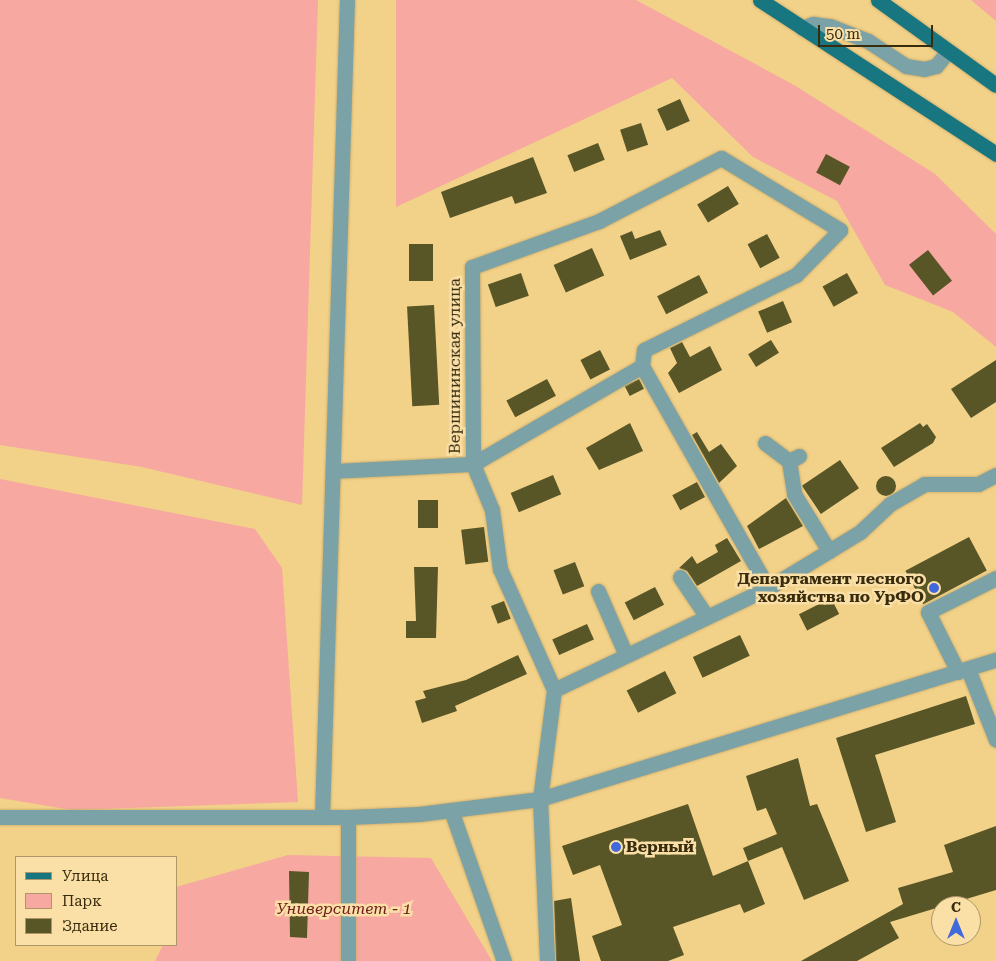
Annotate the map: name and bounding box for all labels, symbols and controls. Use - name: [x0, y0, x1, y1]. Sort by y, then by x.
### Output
- scale bar: [821, 15, 936, 47]
- text: 50 m: [826, 25, 860, 43]
- street label: Вершининская улица: [445, 278, 465, 454]
- place label: Департамент лесного хозяйства по УрФО: [737, 569, 924, 607]
- marker: Департамент лесного хозяйства по УрФО: [928, 582, 940, 594]
- place label: Верный: [626, 837, 694, 857]
- marker: Верный: [610, 841, 622, 853]
- legend: [15, 856, 178, 946]
- text: Улица: [62, 867, 108, 885]
- text: Парк: [62, 892, 102, 910]
- north arrow: [931, 896, 981, 946]
- park label: Университет - 1: [277, 899, 411, 919]
- text: С: [951, 899, 961, 915]
- text: Здание: [62, 917, 118, 935]

